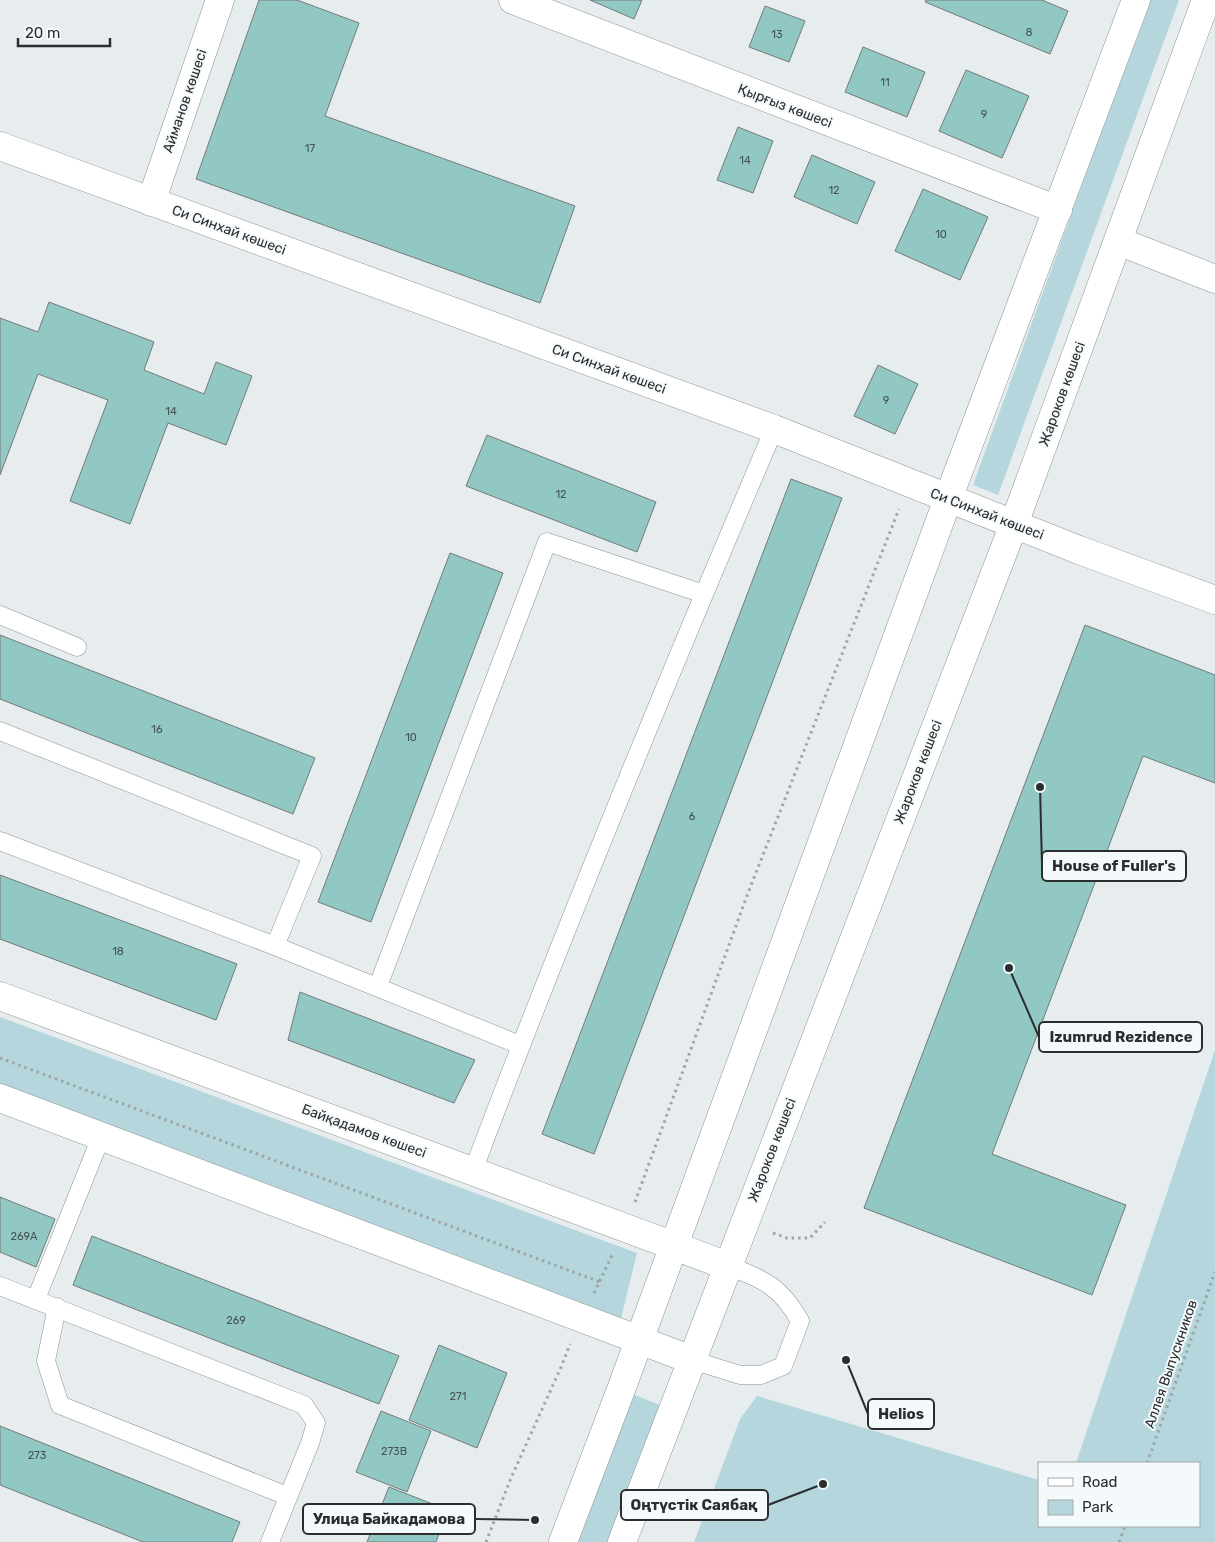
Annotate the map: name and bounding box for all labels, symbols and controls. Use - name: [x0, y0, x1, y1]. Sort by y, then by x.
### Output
- scale bar: [18, 15, 110, 47]
- text: 20 m: [25, 24, 60, 42]
- house number: 8: [1026, 26, 1033, 39]
- house number: 13: [771, 28, 783, 41]
- street label: Айманов көшесі: [159, 47, 211, 155]
- house number: 11: [880, 76, 890, 89]
- street label: Қырғыз көшесі: [735, 80, 835, 132]
- house number: 9: [981, 108, 987, 121]
- house number: 17: [305, 142, 316, 155]
- house number: 14: [739, 154, 751, 167]
- house number: 12: [828, 184, 840, 197]
- street label: Си Синхай көшесі: [170, 201, 288, 259]
- house number: 10: [935, 228, 947, 241]
- street label: Жароков көшесі: [1035, 339, 1089, 449]
- street label: Си Синхай көшесі: [550, 340, 668, 398]
- house number: 9: [883, 394, 889, 407]
- house number: 14: [165, 405, 177, 418]
- street label: Си Синхай көшесі: [928, 484, 1046, 544]
- house number: 12: [555, 488, 567, 501]
- street label: Жароков көшесі: [890, 718, 946, 826]
- house number: 16: [151, 723, 163, 736]
- house number: 10: [405, 731, 417, 744]
- house number: 6: [689, 810, 696, 823]
- callout: House of Fuller's: [1042, 851, 1186, 881]
- text: House of Fuller's: [1052, 857, 1176, 875]
- house number: 18: [112, 945, 124, 958]
- callout: Izumrud Rezidence: [1039, 1022, 1202, 1052]
- text: Izumrud Rezidence: [1049, 1028, 1193, 1046]
- street label: Жароков көшесі: [744, 1096, 800, 1204]
- street label: Байқадамов көшесі: [299, 1101, 429, 1161]
- house number: 269А: [11, 1230, 38, 1243]
- street label: Аллея Выпускников: [1141, 1297, 1201, 1431]
- house number: 269: [226, 1314, 246, 1327]
- house number: 271: [450, 1390, 466, 1403]
- callout: Helios: [868, 1399, 934, 1429]
- text: Helios: [878, 1405, 924, 1423]
- house number: 273В: [381, 1445, 407, 1458]
- house number: 273: [28, 1449, 47, 1462]
- legend: [1038, 1462, 1200, 1527]
- text: Road: [1082, 1473, 1118, 1491]
- callout: Оңтүстік Саябақ: [621, 1490, 768, 1520]
- text: Оңтүстік Саябақ: [631, 1496, 758, 1514]
- text: Park: [1082, 1498, 1113, 1516]
- callout: Улица Байкадамова: [303, 1504, 475, 1534]
- text: Улица Байкадамова: [313, 1510, 465, 1528]

